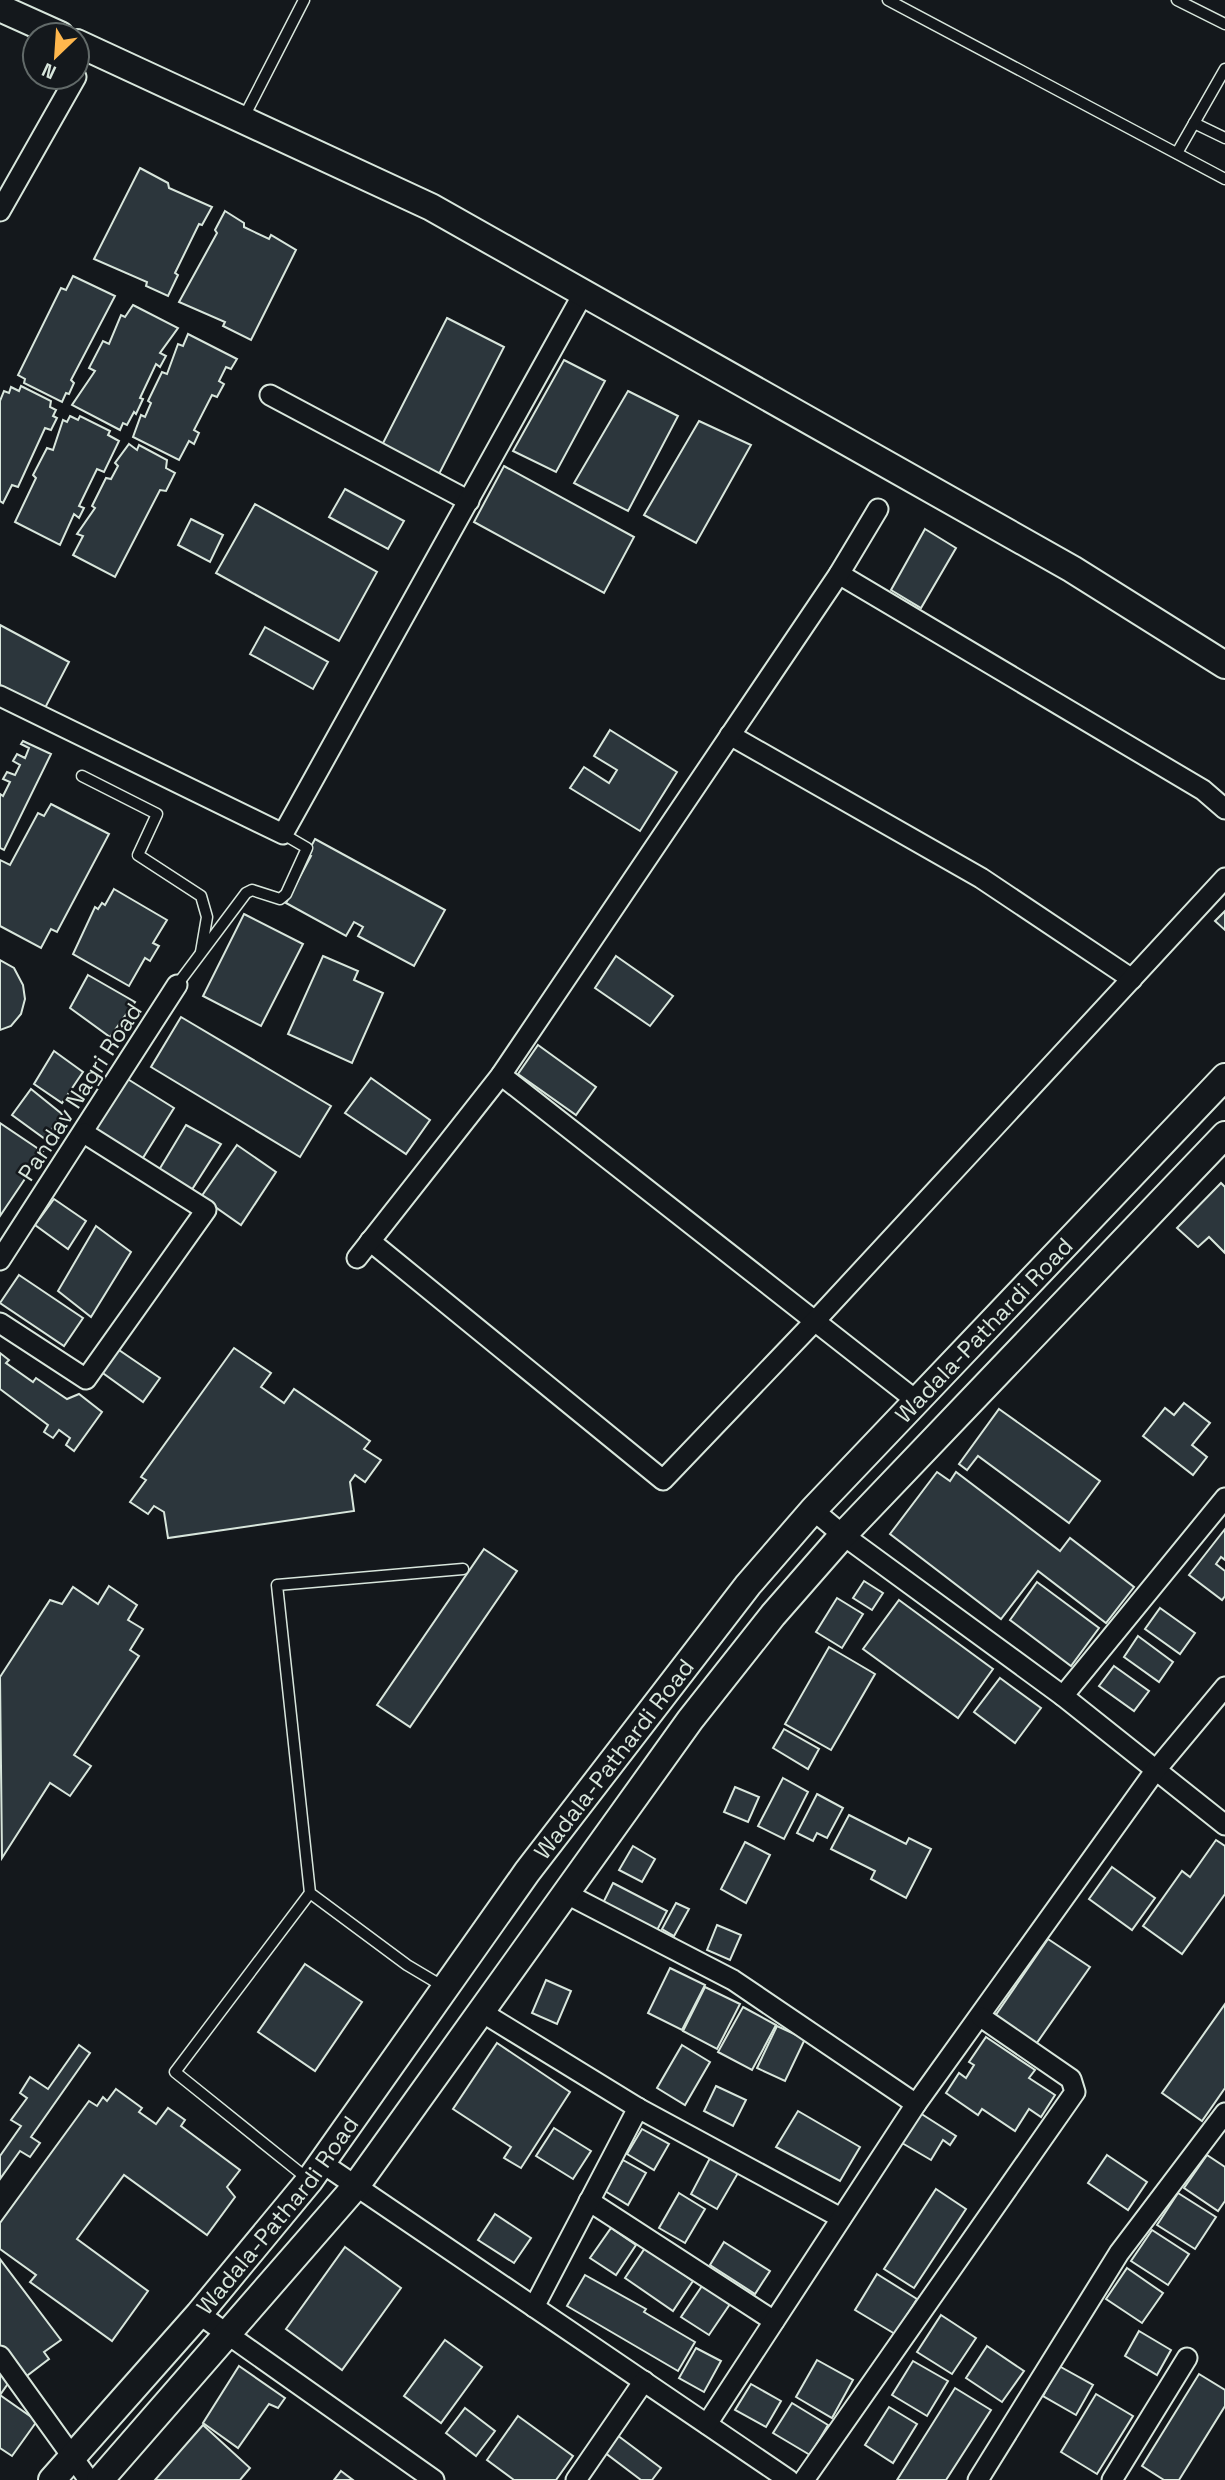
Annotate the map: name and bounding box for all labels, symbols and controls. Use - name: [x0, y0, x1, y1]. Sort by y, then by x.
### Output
- north arrow: [21, 21, 91, 91]
- text: N: [38, 57, 60, 85]
- street label: Pandav Nagri Road: [11, 997, 149, 1187]
- street label: Wadala-Pathardi Road: [889, 1231, 1079, 1429]
- street label: Wadala-Pathardi Road: [527, 1653, 701, 1865]
- street label: Wadala-Pathardi Road: [190, 2110, 365, 2321]

